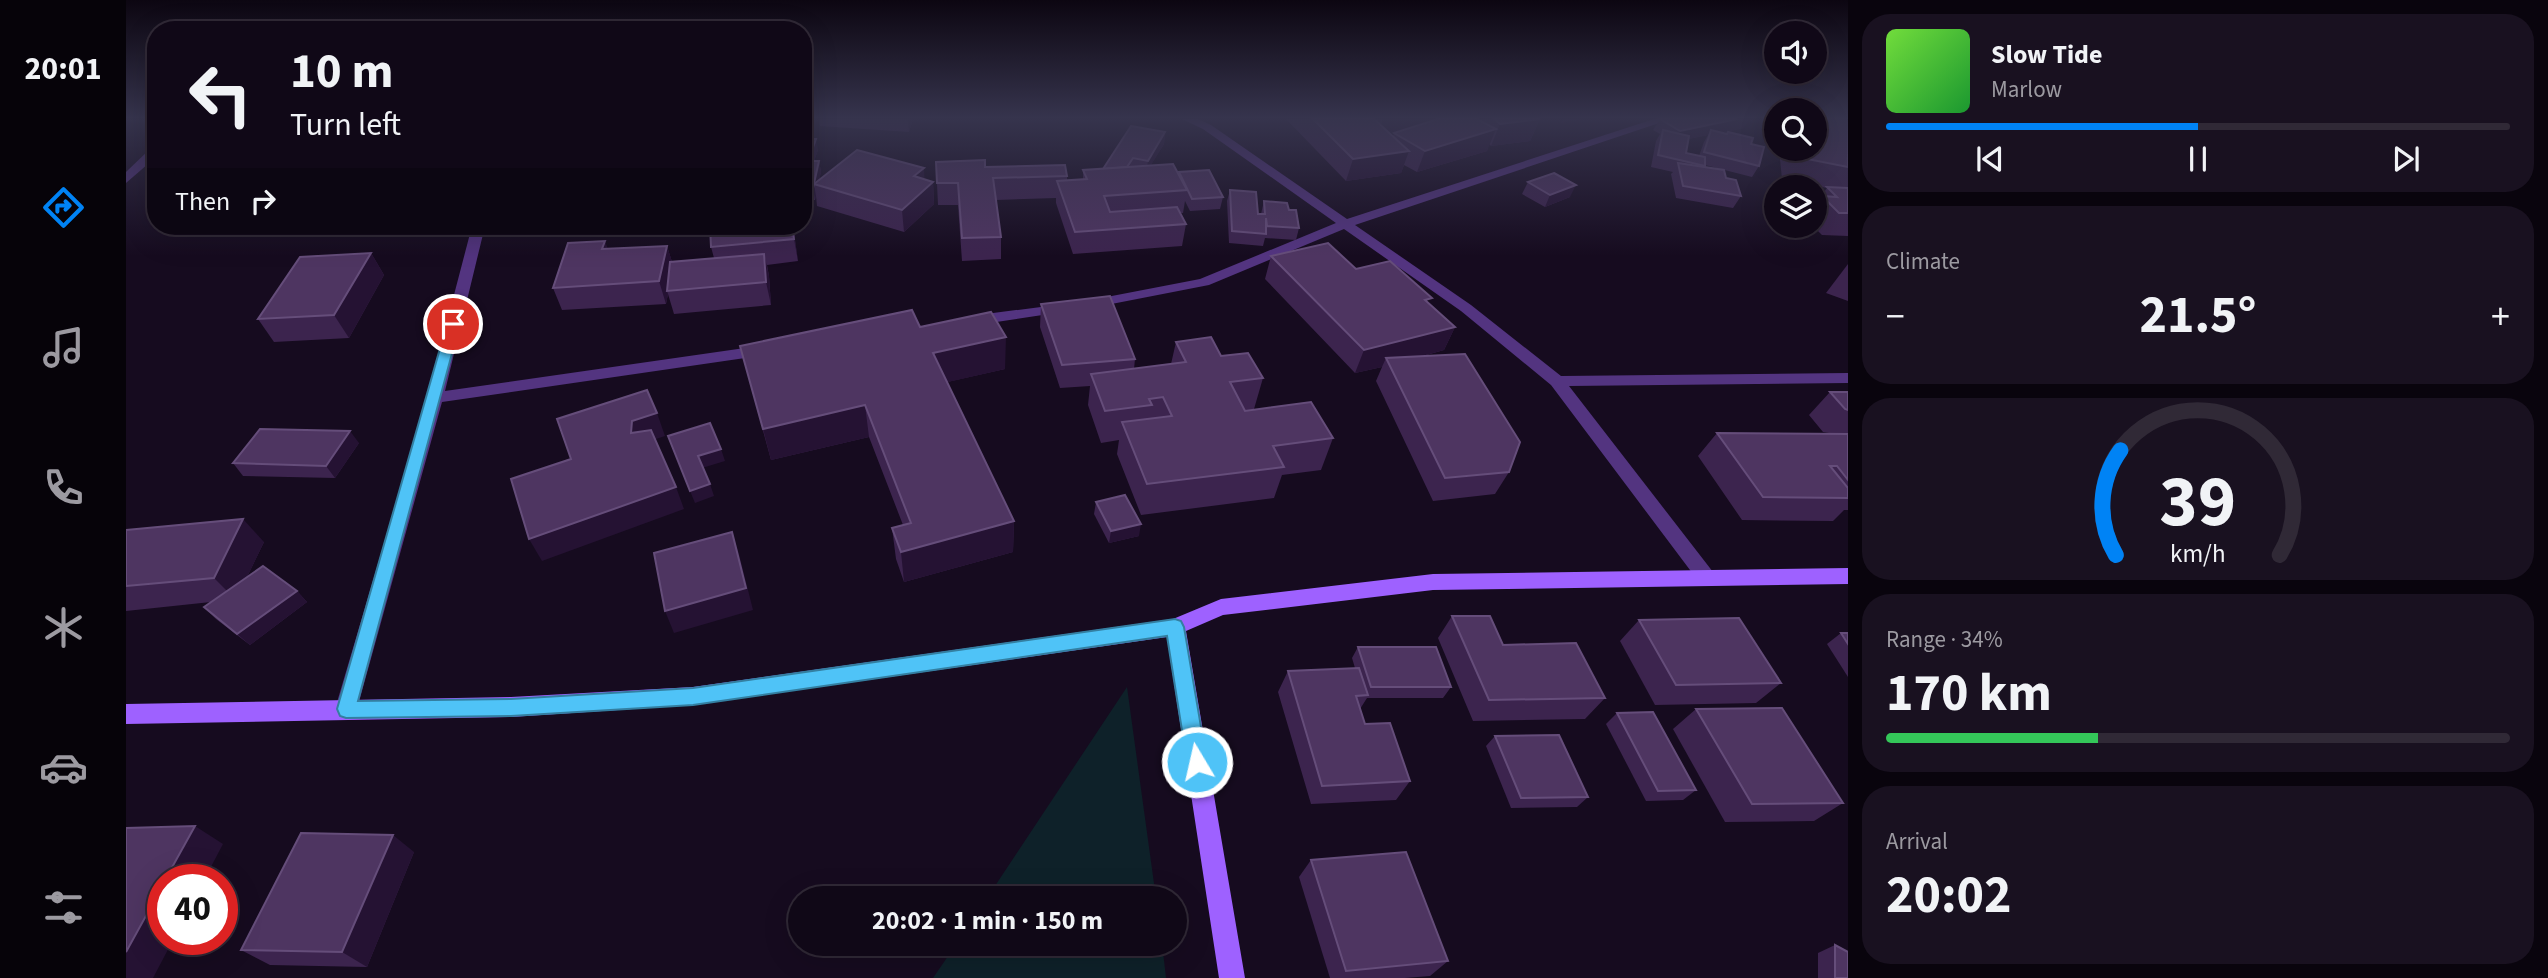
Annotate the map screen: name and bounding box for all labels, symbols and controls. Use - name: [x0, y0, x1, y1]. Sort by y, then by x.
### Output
- map controls: [1764, 21, 1827, 238]
- button: sound: [1764, 21, 1827, 84]
- text: Slow Tide: [1991, 36, 2102, 73]
- text: 10 m: [290, 37, 394, 107]
- text: 20:01: [24, 46, 102, 92]
- icon: left: [175, 49, 266, 140]
- text: Marlow: [1991, 73, 2062, 106]
- button: search: [1764, 98, 1827, 161]
- text: Turn left: [290, 102, 401, 148]
- icon: previous: [1971, 140, 2009, 178]
- icon: pause: [2179, 140, 2217, 178]
- icon: next: [2387, 140, 2425, 178]
- button: layers: [1764, 175, 1827, 238]
- icon: right: [244, 182, 282, 220]
- icon: directions: [39, 183, 88, 232]
- text: Then: [175, 183, 230, 220]
- text: Climate: [1886, 245, 1960, 278]
- text: 21.5°: [2140, 279, 2256, 353]
- text: −: [1886, 290, 1905, 344]
- text: +: [2491, 290, 2510, 344]
- pin: [423, 294, 483, 354]
- icon: arrive: [434, 305, 472, 343]
- icon: music: [39, 323, 88, 372]
- text: 39: [2160, 450, 2236, 554]
- icon: phone: [39, 463, 88, 512]
- text: km/h: [2170, 536, 2226, 572]
- icon: climate: [39, 603, 88, 652]
- text: Range · 34%: [1886, 623, 2003, 656]
- text: 170 km: [1886, 657, 2052, 731]
- position arrow: [1160, 725, 1234, 799]
- icon: car: [39, 743, 88, 792]
- text: Arrival: [1886, 825, 1948, 858]
- text: 20:02: [1886, 859, 2011, 933]
- speed limit sign: 40: [147, 864, 238, 955]
- icon: filters: [39, 883, 88, 932]
- text: 20:02 · 1 min · 150 m: [872, 902, 1103, 939]

